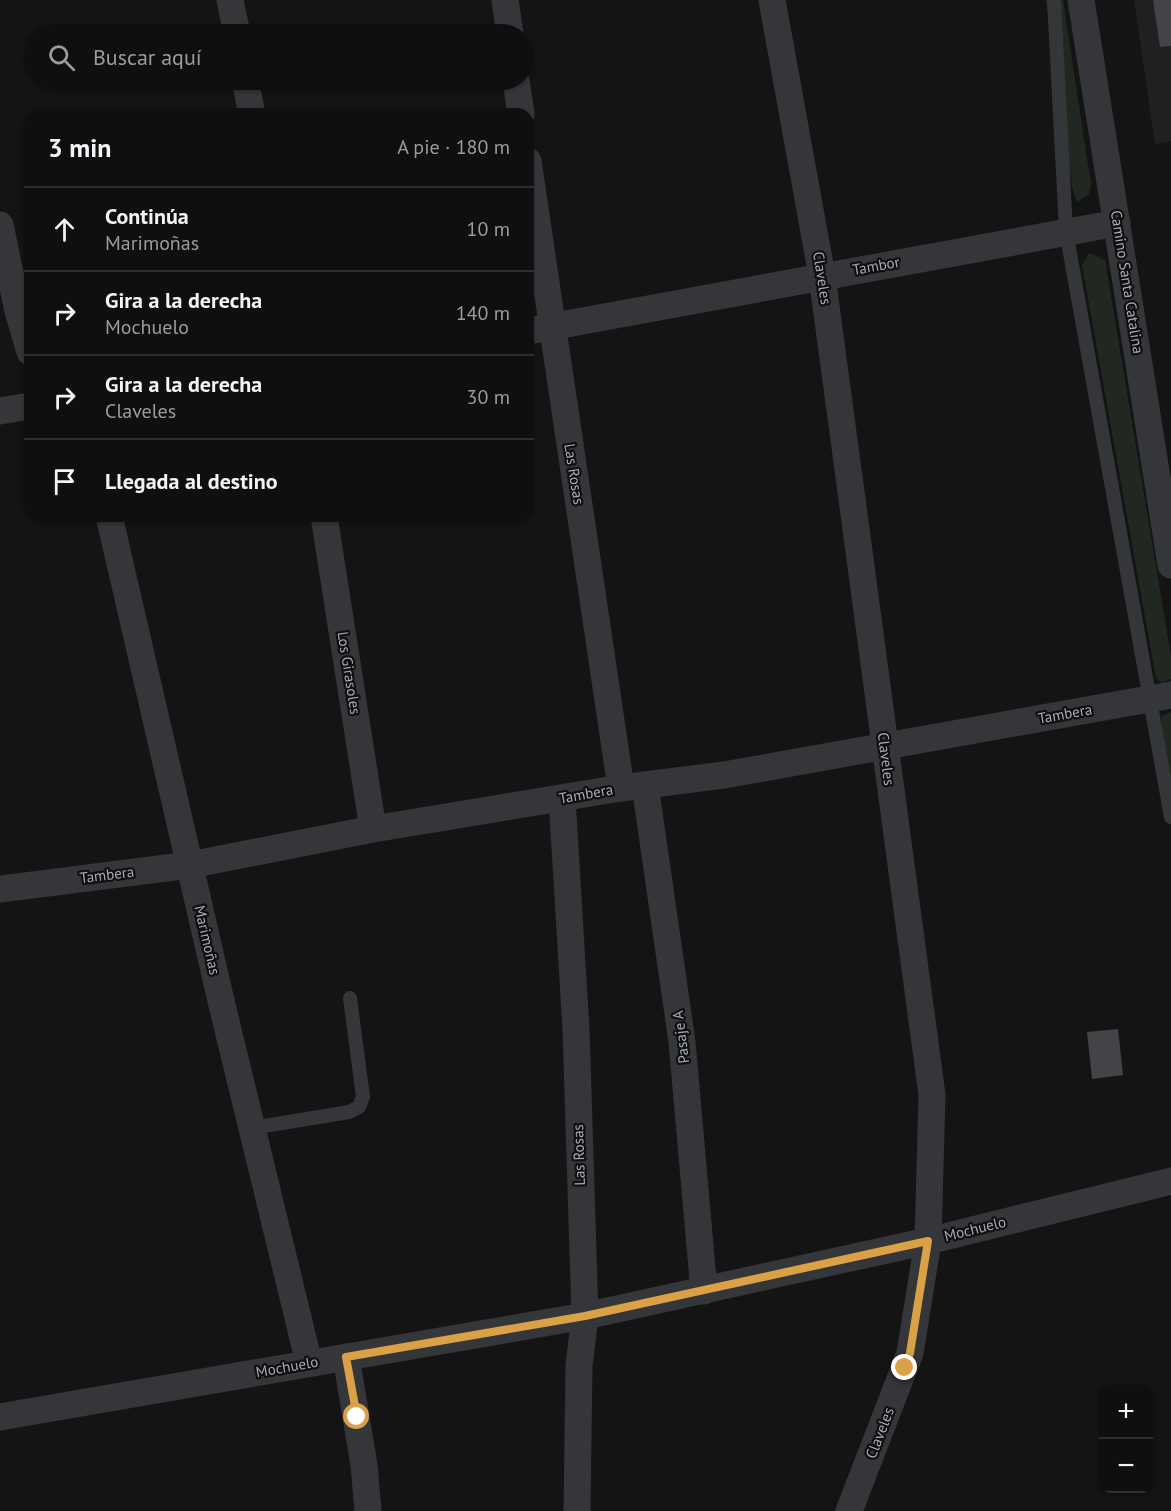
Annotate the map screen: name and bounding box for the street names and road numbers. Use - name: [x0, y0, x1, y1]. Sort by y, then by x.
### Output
- street label: Camino Santa Catalina: [1107, 209, 1148, 355]
- street label: Claveles: [809, 250, 836, 306]
- street label: Tambor: [851, 252, 901, 279]
- street label: Las Rosas: [560, 442, 589, 506]
- street label: Los Girasoles: [334, 630, 365, 716]
- street label: Tambera: [1036, 699, 1093, 728]
- street label: Claveles: [874, 731, 899, 787]
- street label: Tambera: [557, 779, 614, 808]
- street label: Tambera: [79, 862, 135, 887]
- street label: Marimoñas: [190, 903, 225, 976]
- street label: Pasaje A: [668, 1009, 693, 1065]
- street label: Las Rosas: [568, 1124, 589, 1186]
- street label: Mochuelo: [942, 1212, 1008, 1245]
- street label: Mochuelo: [254, 1352, 320, 1381]
- street label: Claveles: [861, 1404, 898, 1461]

